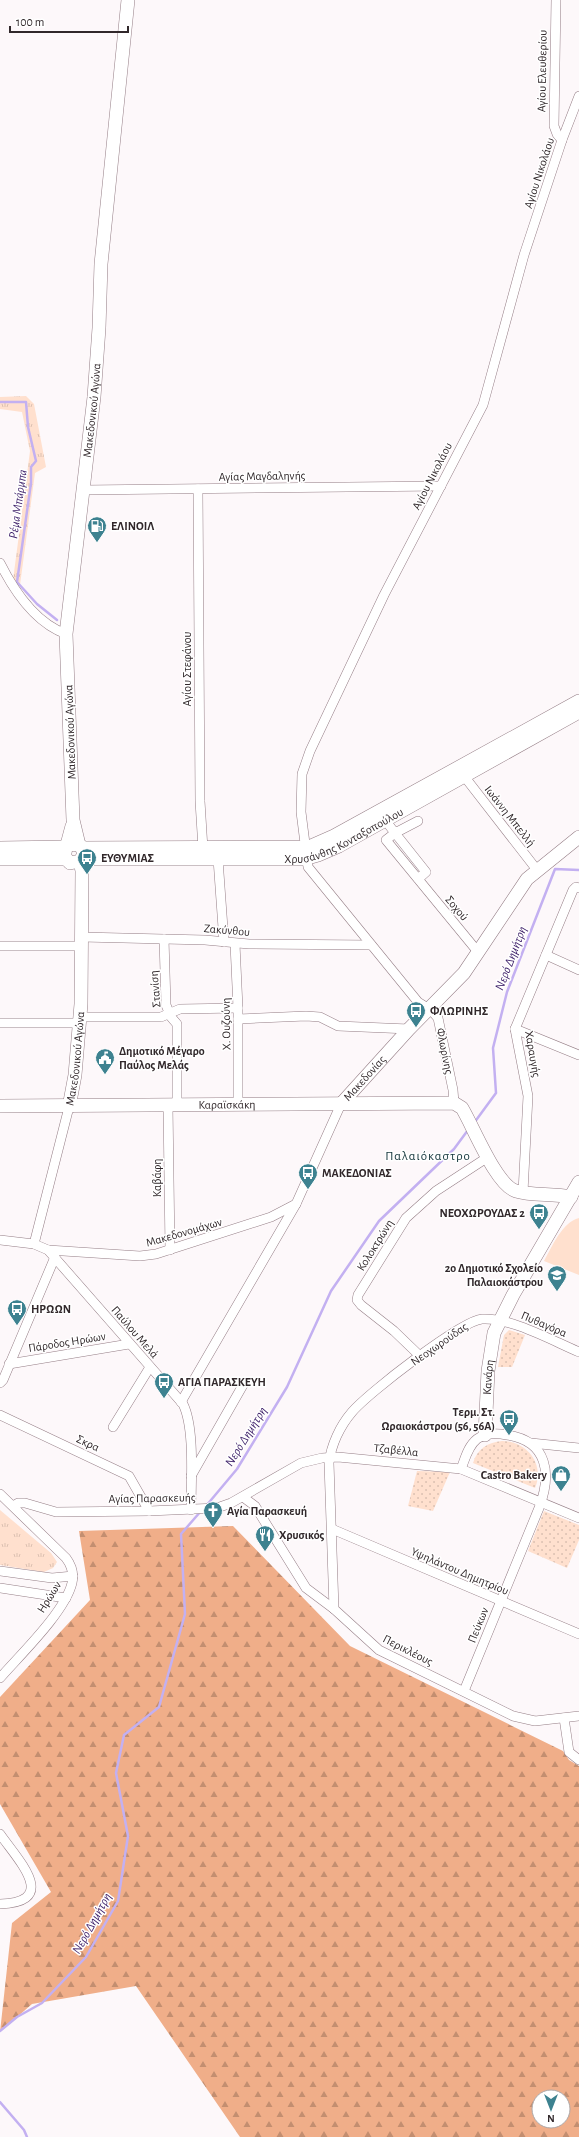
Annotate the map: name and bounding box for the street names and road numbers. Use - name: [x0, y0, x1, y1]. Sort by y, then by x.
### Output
- street label: Αγίου Ελευθερίου: [535, 30, 549, 112]
- street label: Αγίου Νικολάου: [522, 136, 556, 210]
- street label: Μακεδονικού Αγώνα: [81, 363, 102, 458]
- street label: Αγίου Νικολάου: [410, 440, 454, 512]
- street label: Αγίας Μαγδαληνής: [218, 469, 306, 484]
- street label: Αγίου Στεφάνου: [181, 632, 193, 706]
- street label: Μακεδονικού Αγώνα: [62, 684, 78, 780]
- street label: Ιωάννη Μπελλή: [482, 783, 538, 849]
- street label: Χρυσάνθης Κονταξοπούλου: [284, 805, 405, 865]
- street label: Σοχού: [443, 893, 471, 923]
- street label: Ζακύνθου: [203, 922, 251, 938]
- street label: Στανίση: [147, 970, 163, 1008]
- street label: Χ. Ουζούνη: [220, 997, 233, 1050]
- street label: Μακεδονικού Αγώνα: [63, 1011, 86, 1107]
- street label: Φλωρίνης: [434, 1027, 455, 1076]
- street label: Χαραυγής: [522, 1030, 543, 1079]
- street label: Μακεδονίας: [341, 1053, 389, 1103]
- street label: Καραϊσκάκη: [198, 1098, 256, 1111]
- street label: Καβάφη: [151, 1159, 163, 1197]
- street label: Μακεδονομάχων: [145, 1215, 223, 1249]
- street label: Κολοκτρώνη: [355, 1217, 395, 1273]
- street label: Παύλου Μελά: [109, 1304, 161, 1360]
- street label: Πυθαγόρα: [519, 1309, 569, 1339]
- street label: Νεοχωρούδας: [408, 1320, 470, 1369]
- street label: Πάροδος Ηρώων: [27, 1330, 107, 1355]
- street label: Κανάρη: [481, 1358, 496, 1395]
- street label: Σκρα: [75, 1433, 101, 1453]
- street label: Τζαβέλλα: [373, 1442, 419, 1459]
- street label: Αγίας Παρασκευής: [108, 1491, 196, 1506]
- street label: Υψηλάντου Δημητρίου: [409, 1545, 511, 1597]
- street label: Ηρώων: [35, 1579, 63, 1615]
- street label: Πεύκων: [465, 1606, 491, 1644]
- street label: Περικλέους: [381, 1632, 435, 1669]

